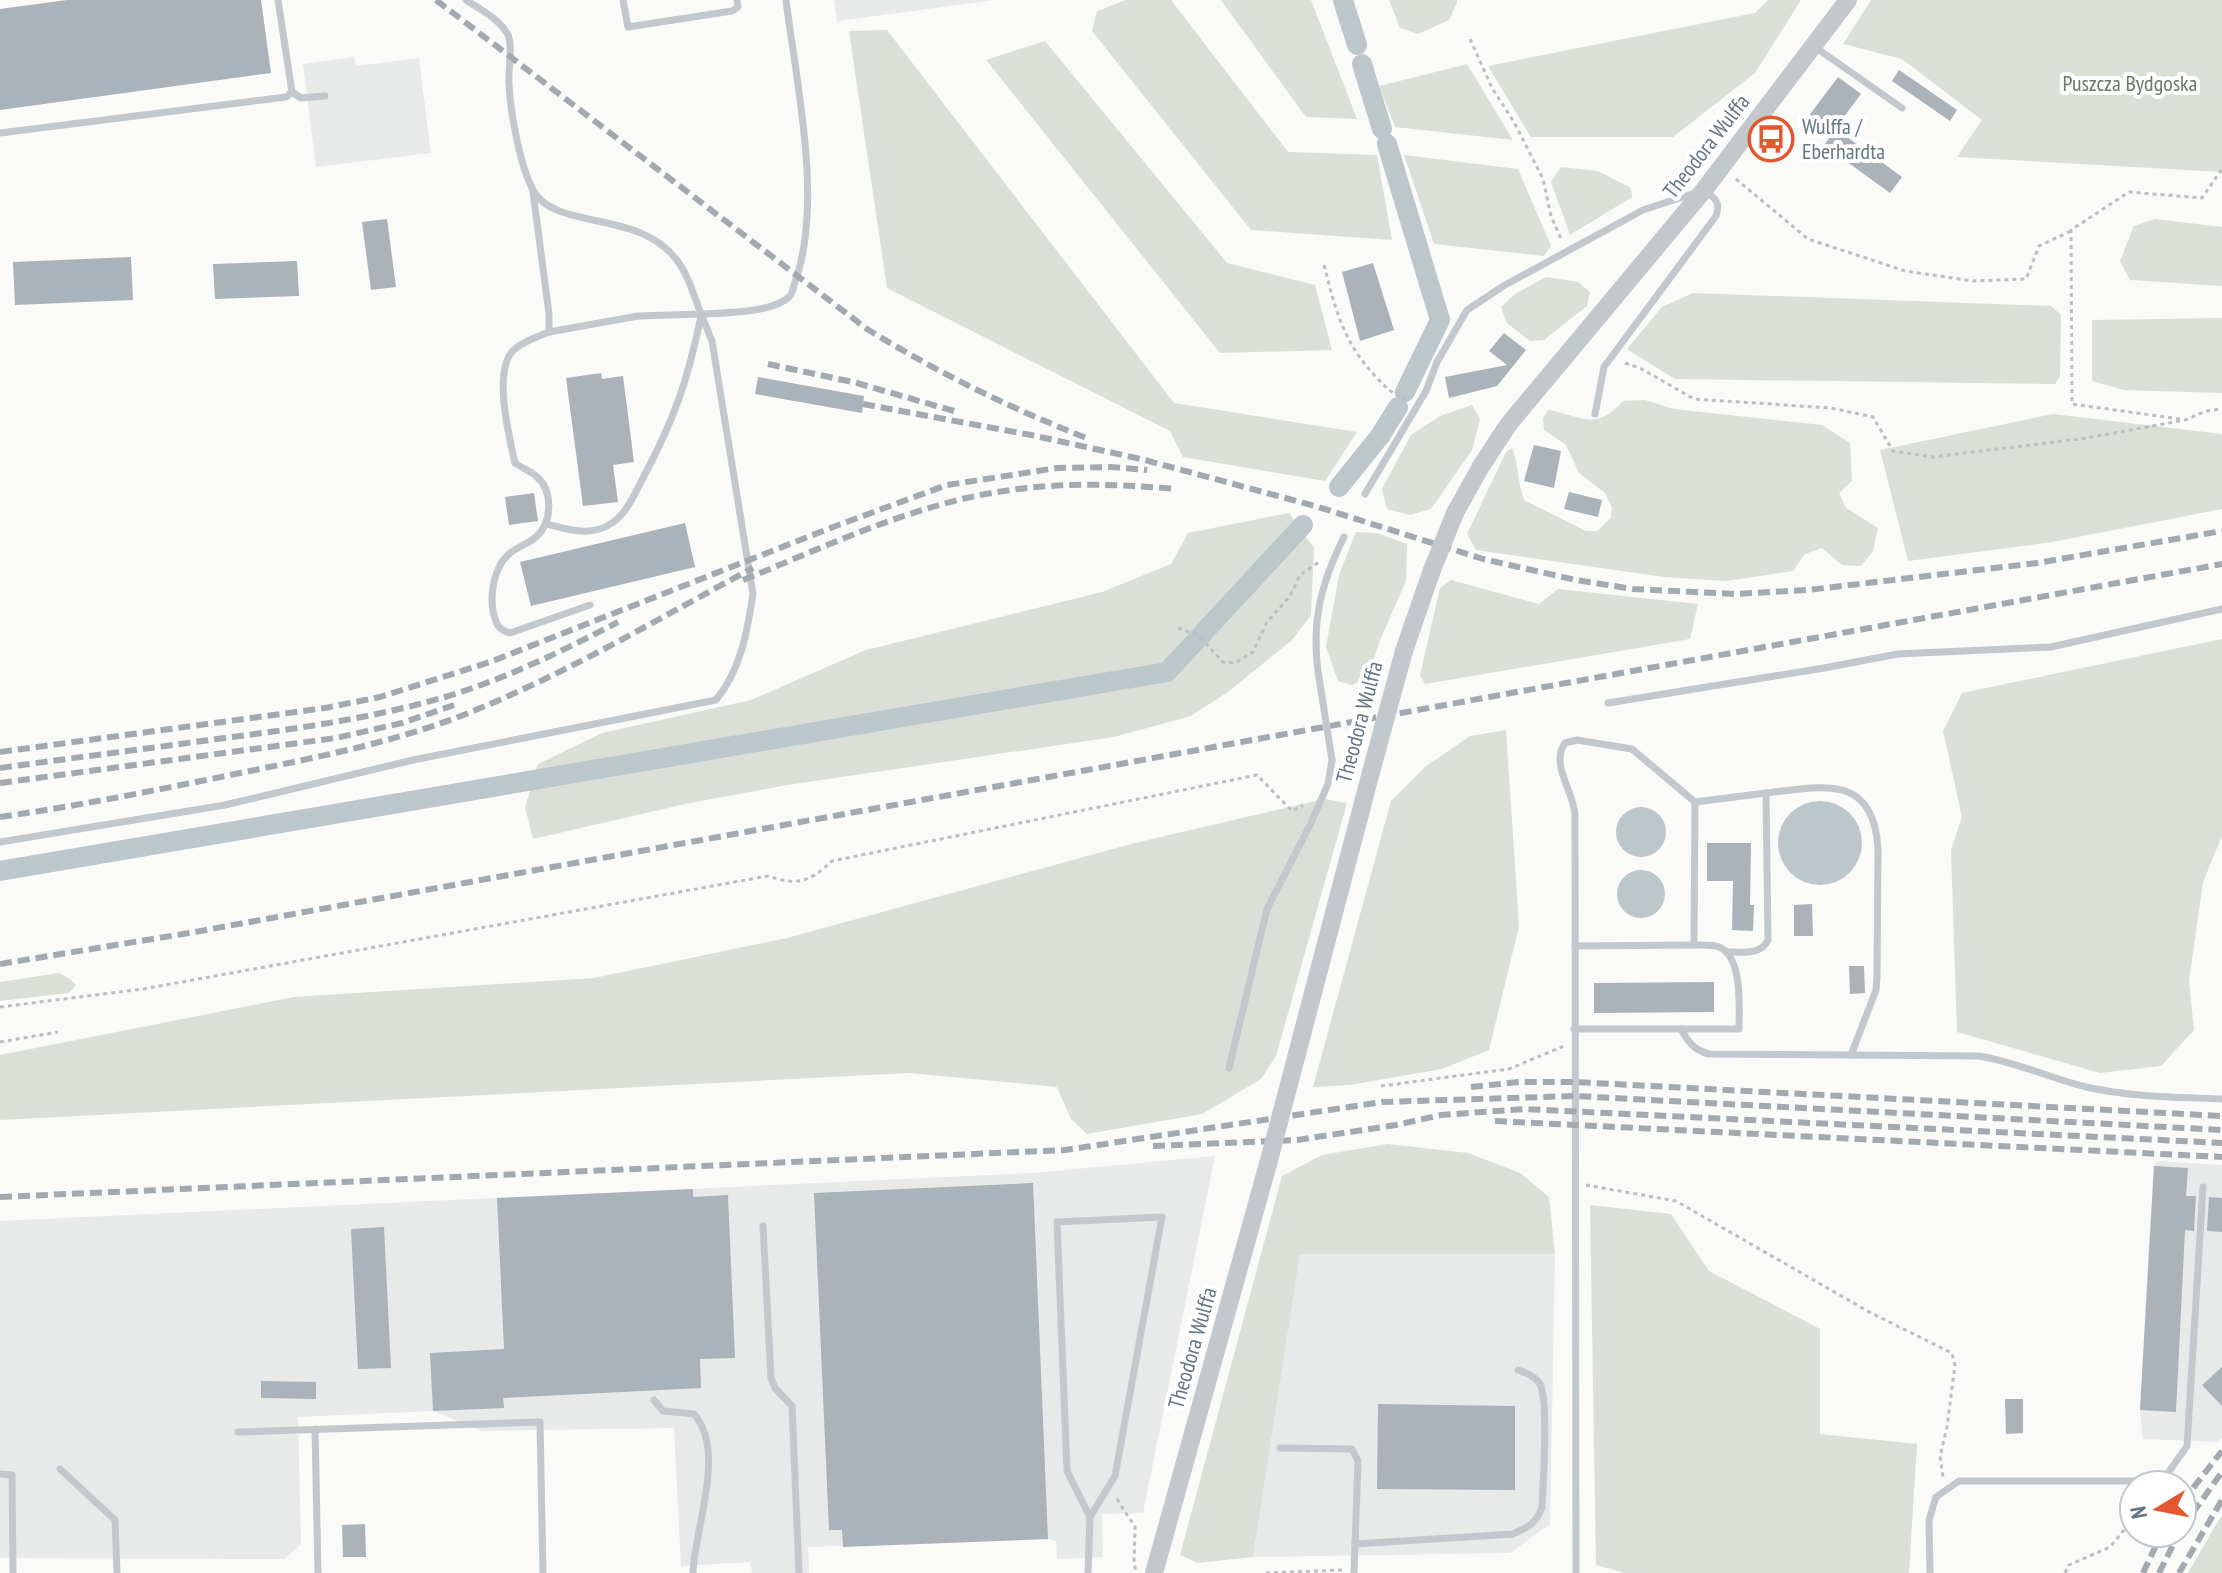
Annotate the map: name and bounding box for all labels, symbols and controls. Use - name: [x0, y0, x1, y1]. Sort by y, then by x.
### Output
- park label: Puszcza Bydgoska: [2063, 69, 2197, 97]
- street label: Theodora Wulffa: [1657, 88, 1755, 204]
- place label: Wulffa / Eberhardta: [1802, 112, 1885, 165]
- bus stop icon: Wulffa / Eberhardta: [1747, 115, 1795, 163]
- street label: Theodora Wulffa: [1329, 658, 1389, 786]
- street label: Theodora Wulffa: [1161, 1284, 1223, 1412]
- north arrow: [2118, 1469, 2198, 1549]
- text: N: [2123, 1504, 2153, 1521]

